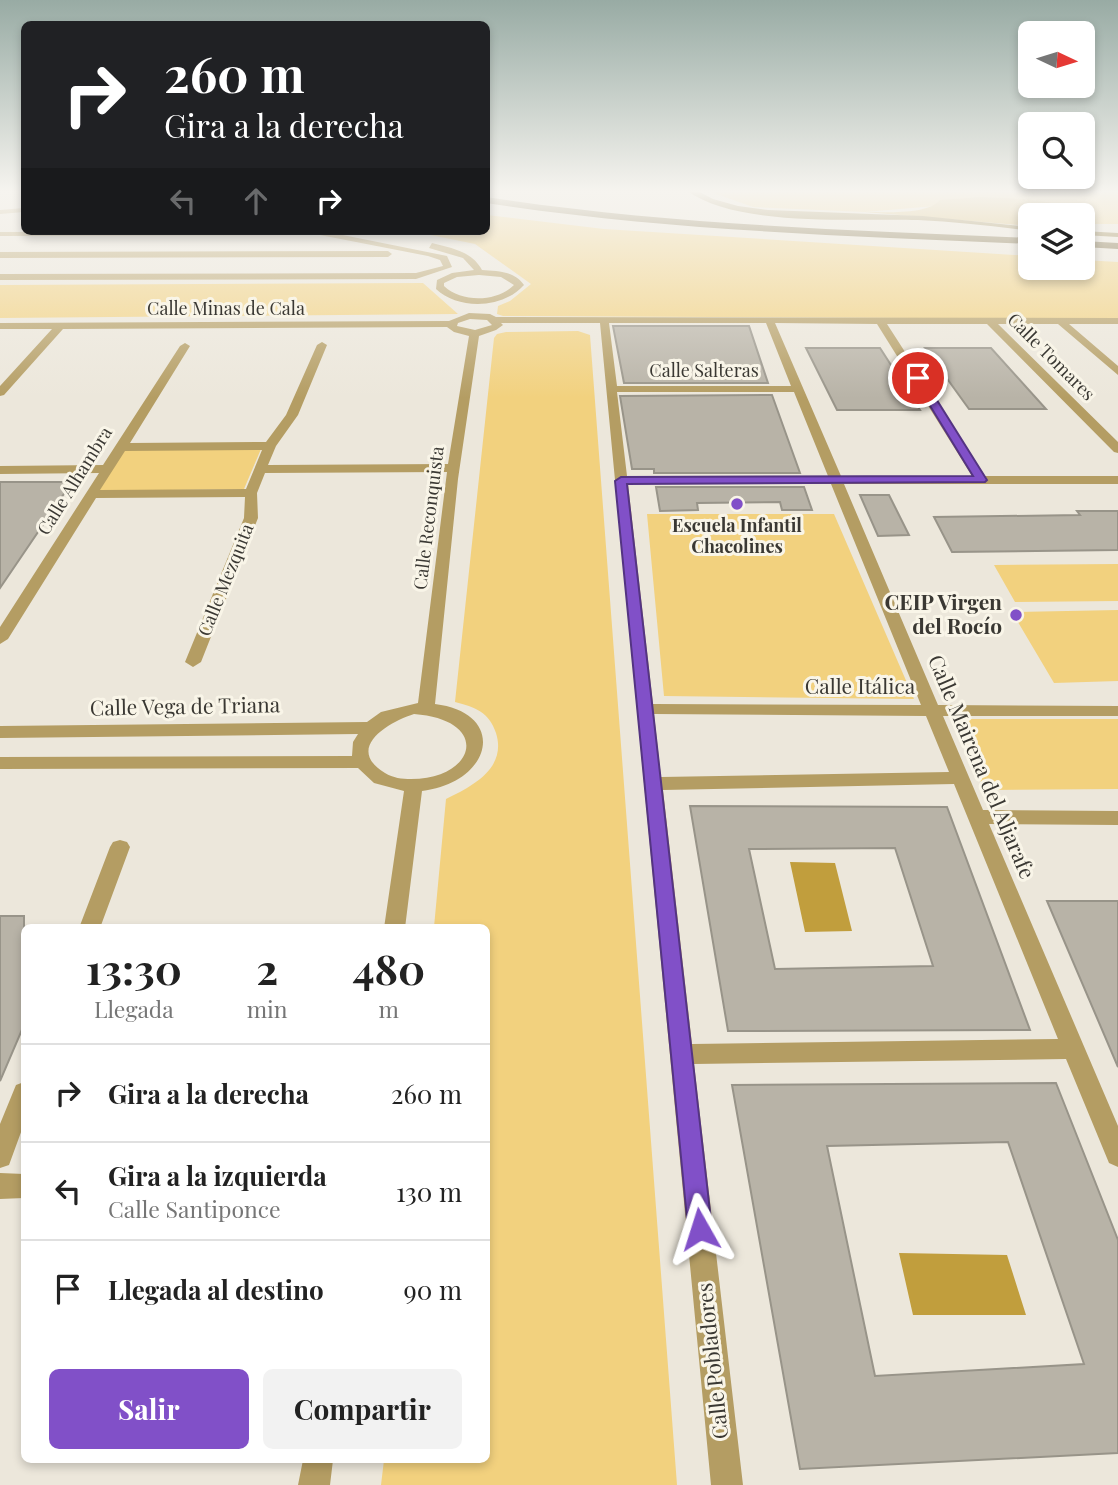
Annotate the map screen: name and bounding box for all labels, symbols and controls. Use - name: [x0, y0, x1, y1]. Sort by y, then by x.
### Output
- north arrow: [1018, 21, 1096, 98]
- map controls: [1018, 21, 1095, 280]
- text: 260 m: [164, 40, 304, 105]
- icon: right: [49, 49, 140, 140]
- text: Gira a la derecha: [164, 103, 404, 146]
- button: search: [1018, 112, 1095, 189]
- icon: left: [164, 182, 202, 220]
- icon: ahead: [237, 182, 275, 220]
- icon: right: [310, 182, 348, 220]
- button: layers: [1018, 203, 1095, 280]
- street label: Calle Minas de Cala: [147, 296, 305, 320]
- street label: Calle Tomares: [1003, 307, 1101, 405]
- pin: [888, 348, 948, 408]
- street label: Calle Salteras: [649, 358, 759, 382]
- icon: arrive: [899, 359, 937, 397]
- street label: Calle Alhambra: [31, 422, 117, 539]
- street label: Calle Reconquista: [407, 445, 449, 591]
- marker: Escuela Infantil Chacolines: [729, 496, 745, 512]
- place label: Escuela Infantil Chacolines: [672, 513, 802, 558]
- street label: Calle Mezquita: [192, 520, 259, 639]
- place label: CEIP Virgen del Rocío: [885, 587, 1002, 639]
- marker: CEIP Virgen del Rocío: [1008, 607, 1024, 623]
- street label: Calle Mairena del Aljarafe: [923, 650, 1043, 882]
- street label: Calle Itálica: [805, 671, 916, 699]
- street label: Calle Vega de Triana: [90, 689, 281, 721]
- text: 13:30: [86, 940, 182, 996]
- text: 2: [256, 940, 278, 996]
- text: 480: [352, 940, 425, 996]
- text: Llegada: [94, 993, 174, 1024]
- text: min: [247, 993, 288, 1024]
- text: m: [379, 993, 399, 1024]
- icon: right: [49, 1074, 87, 1112]
- text: Gira a la derecha: [108, 1076, 309, 1111]
- text: 260 m: [391, 1076, 462, 1111]
- text: Gira a la izquierda: [108, 1158, 327, 1193]
- icon: left: [49, 1172, 87, 1210]
- text: 130 m: [396, 1174, 462, 1209]
- position arrow: [663, 1192, 737, 1266]
- text: Calle Santiponce: [108, 1193, 281, 1224]
- icon: arrive: [49, 1270, 87, 1308]
- text: Llegada al destino: [108, 1272, 324, 1307]
- text: 90 m: [404, 1272, 462, 1307]
- street label: Calle Pobladores: [689, 1282, 733, 1441]
- button: Salir: [49, 1369, 249, 1449]
- button: Compartir: [263, 1369, 462, 1449]

